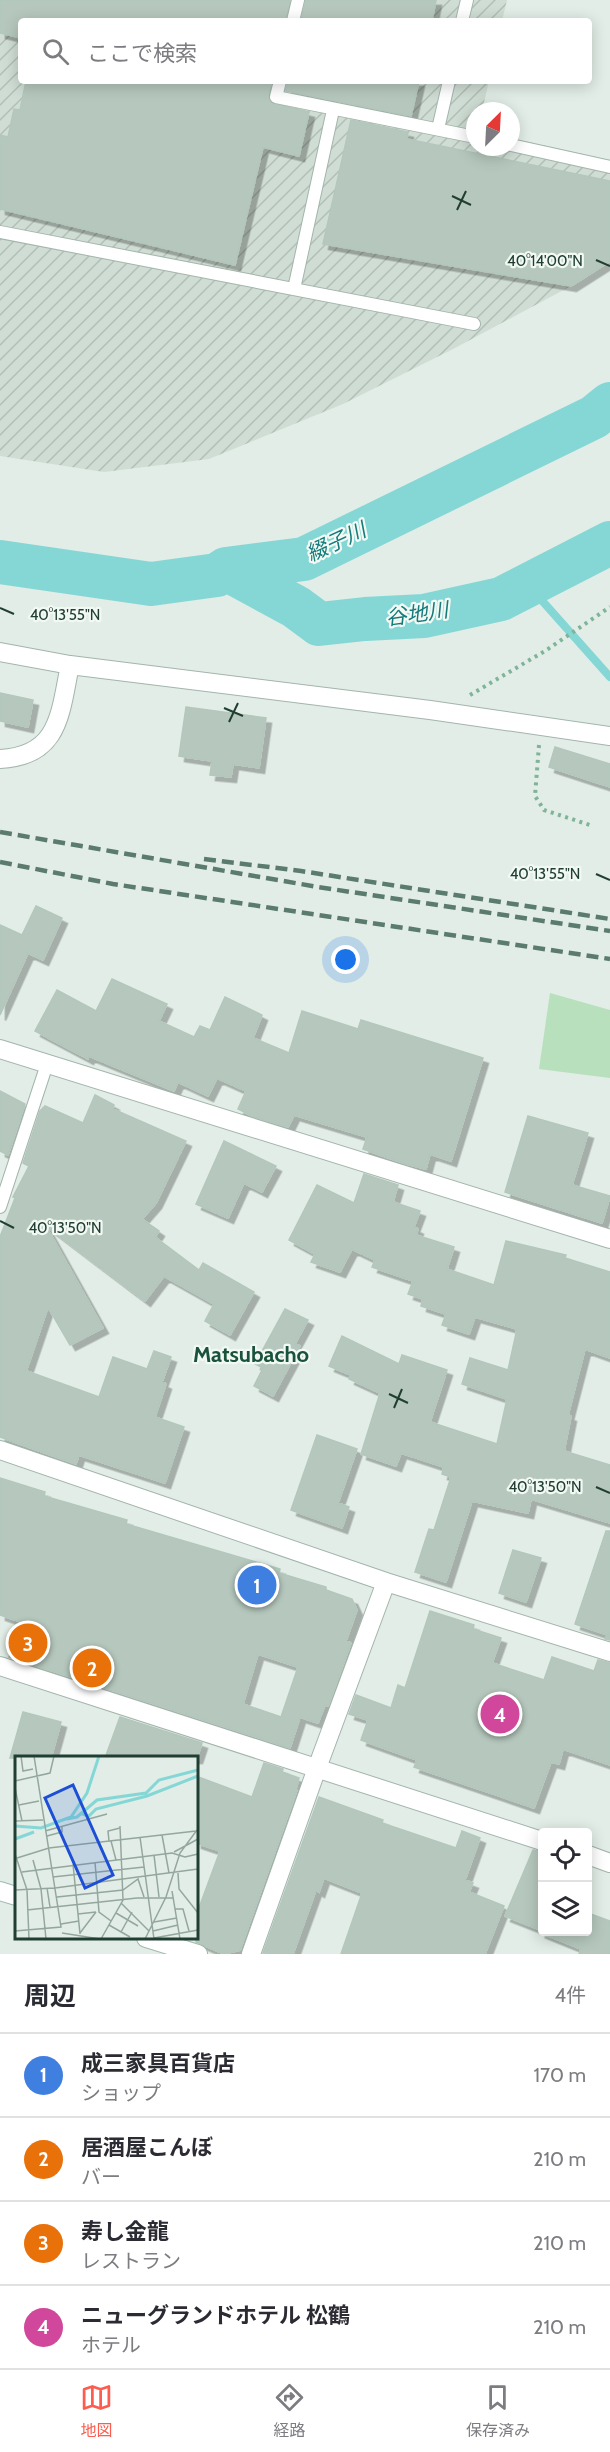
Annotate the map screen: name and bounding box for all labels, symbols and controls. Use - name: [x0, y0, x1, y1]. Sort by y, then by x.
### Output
- search box: [18, 18, 592, 84]
- icon: search: [39, 35, 72, 68]
- text: ここで検索: [87, 40, 197, 67]
- north arrow: [466, 102, 520, 156]
- text: 40°14'00"N: [507, 252, 583, 270]
- water label: 綴子川: [302, 516, 371, 566]
- water label: 谷地川: [384, 596, 452, 630]
- text: 40°13'55"N: [30, 606, 100, 624]
- text: 40°13'55"N: [510, 865, 580, 883]
- your location: [331, 945, 360, 974]
- text: 40°13'50"N: [28, 1219, 102, 1237]
- district label: Matsubacho: [193, 1341, 309, 1368]
- text: 40°13'50"N: [508, 1478, 582, 1496]
- pin: 1: [238, 1562, 276, 1608]
- pin: 3: [9, 1620, 48, 1666]
- pin: 2: [72, 1646, 112, 1690]
- pin: 4: [480, 1692, 520, 1736]
- inset map: [15, 1756, 198, 1939]
- map controls: [538, 1828, 592, 1936]
- button: locate: [538, 1828, 592, 1882]
- button: layers: [538, 1882, 592, 1936]
- text: 周辺: [24, 1980, 76, 2012]
- text: 4件: [554, 1983, 586, 2007]
- text: 成三家具百貨店: [81, 2050, 235, 2077]
- text: 1: [40, 2063, 47, 2087]
- text: 170 m: [534, 2063, 586, 2087]
- text: ショップ: [81, 2081, 161, 2105]
- text: 居酒屋こんぼ: [81, 2134, 213, 2161]
- text: 2: [38, 2147, 49, 2171]
- text: 210 m: [533, 2147, 586, 2171]
- text: バー: [81, 2165, 121, 2189]
- text: 寿し金龍: [81, 2218, 169, 2245]
- text: 3: [38, 2231, 49, 2255]
- text: 210 m: [533, 2231, 586, 2255]
- text: レストラン: [81, 2249, 181, 2273]
- text: ニューグランドホテル 松鶴: [81, 2302, 350, 2329]
- text: 4: [37, 2315, 50, 2339]
- text: 210 m: [533, 2315, 586, 2339]
- text: ホテル: [81, 2333, 141, 2357]
- tab: 地図: [80, 2381, 113, 2441]
- tab: 経路: [273, 2381, 306, 2441]
- tab: 保存済み: [466, 2381, 530, 2441]

